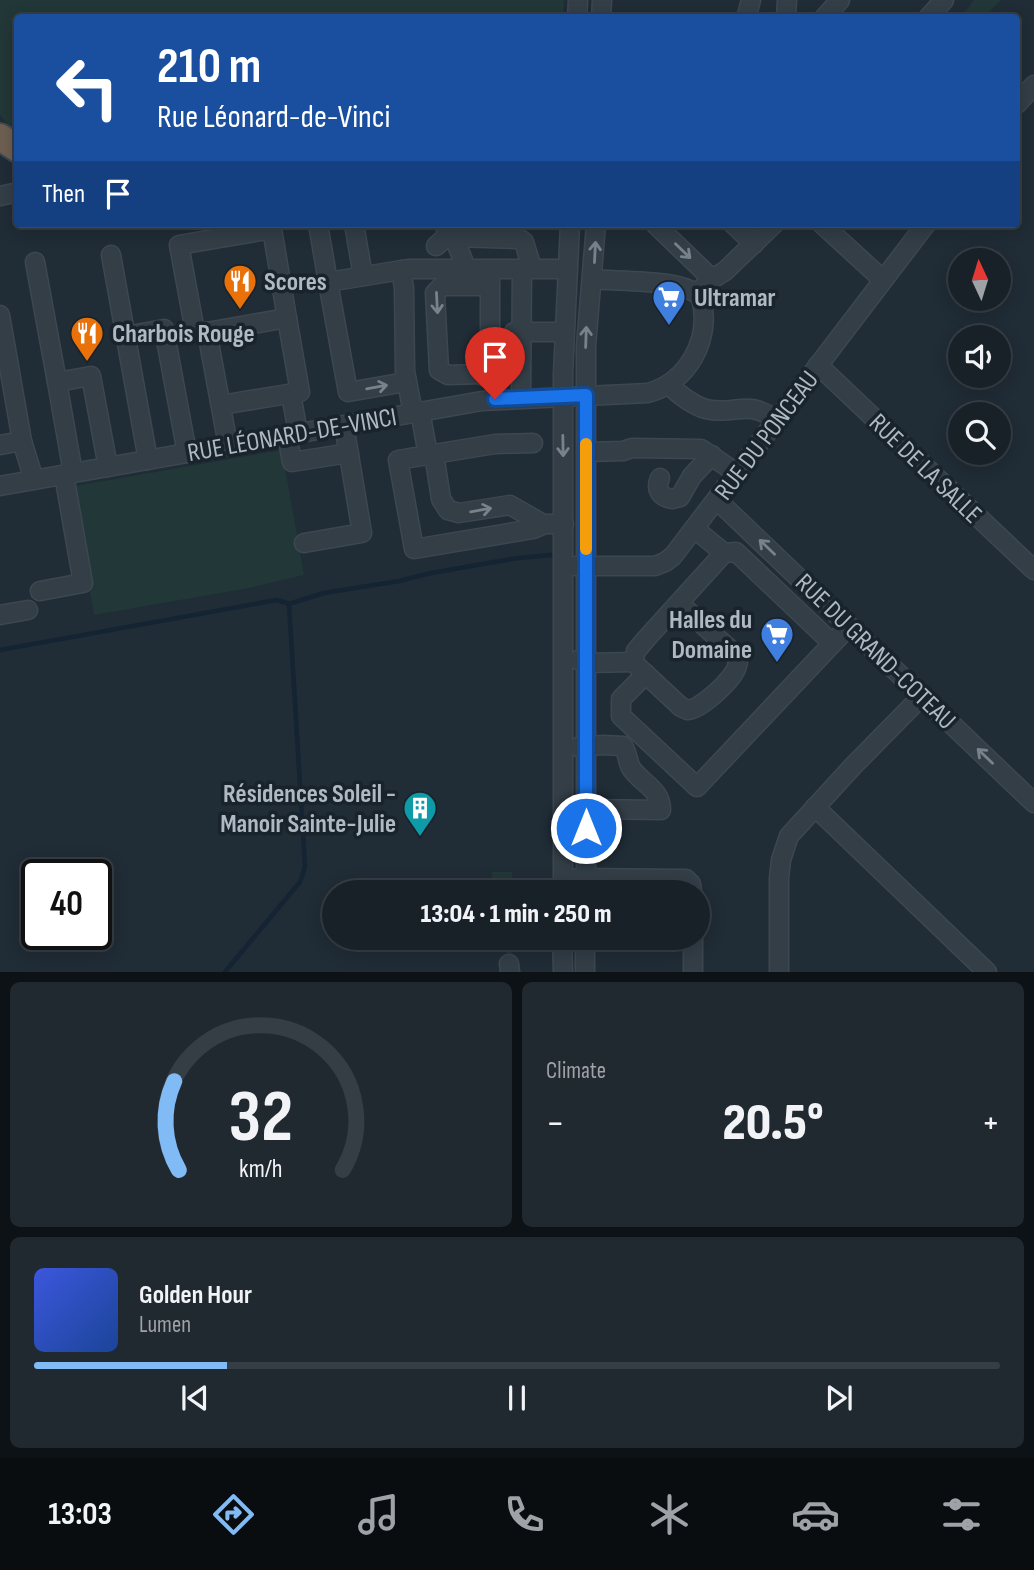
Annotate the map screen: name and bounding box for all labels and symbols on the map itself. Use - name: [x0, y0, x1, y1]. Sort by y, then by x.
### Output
- one-way arrow: [588, 240, 601, 263]
- one-way arrow: [674, 243, 691, 260]
- north arrow: [948, 248, 1012, 312]
- restaurant icon: Scores: [221, 262, 259, 311]
- place label: Scores: [264, 267, 327, 298]
- supermarket icon: Ultramar: [650, 278, 688, 327]
- place label: Ultramar: [694, 283, 776, 314]
- one-way arrow: [430, 291, 443, 314]
- restaurant icon: Charbois Rouge: [68, 314, 106, 363]
- place label: Charbois Rouge: [112, 319, 255, 350]
- one-way arrow: [580, 325, 593, 348]
- pin: [465, 327, 525, 399]
- street label: RUE DU PONCEAU: [709, 365, 826, 506]
- one-way arrow: [365, 380, 388, 393]
- street label: RUE LÉONARD-DE-VINCI: [185, 402, 399, 469]
- street label: RUE DE LA SALLE: [862, 408, 988, 530]
- one-way arrow: [556, 434, 570, 457]
- one-way arrow: [469, 503, 491, 516]
- one-way arrow: [759, 539, 776, 556]
- street label: RUE DU GRAND-COTEAU: [788, 568, 961, 736]
- place label: Halles du Domaine: [669, 605, 752, 666]
- supermarket icon: Halles du Domaine: [758, 615, 796, 664]
- one-way arrow: [977, 747, 994, 764]
- place label: Résidences Soleil - Manoir Sainte-Julie: [220, 779, 396, 840]
- building icon: Résidences Soleil - Manoir Sainte-Julie: [401, 789, 439, 838]
- position arrow: [549, 791, 623, 865]
- speed limit sign: 40: [21, 859, 112, 950]

